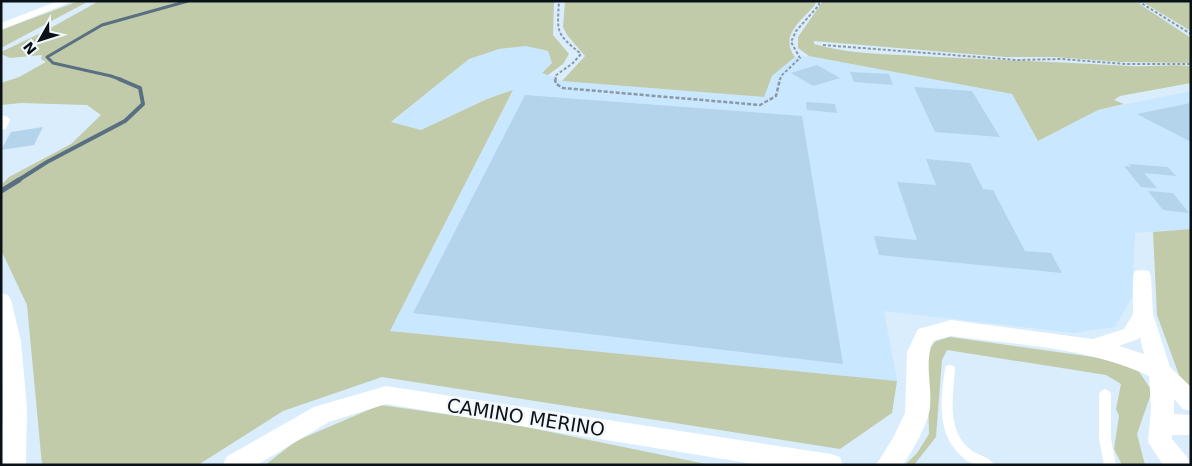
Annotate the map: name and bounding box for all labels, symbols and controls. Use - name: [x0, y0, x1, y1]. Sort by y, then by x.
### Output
- north arrow: [15, 15, 65, 65]
- text: N: [20, 39, 40, 58]
- street label: CAMINO MERINO: [445, 394, 607, 440]

